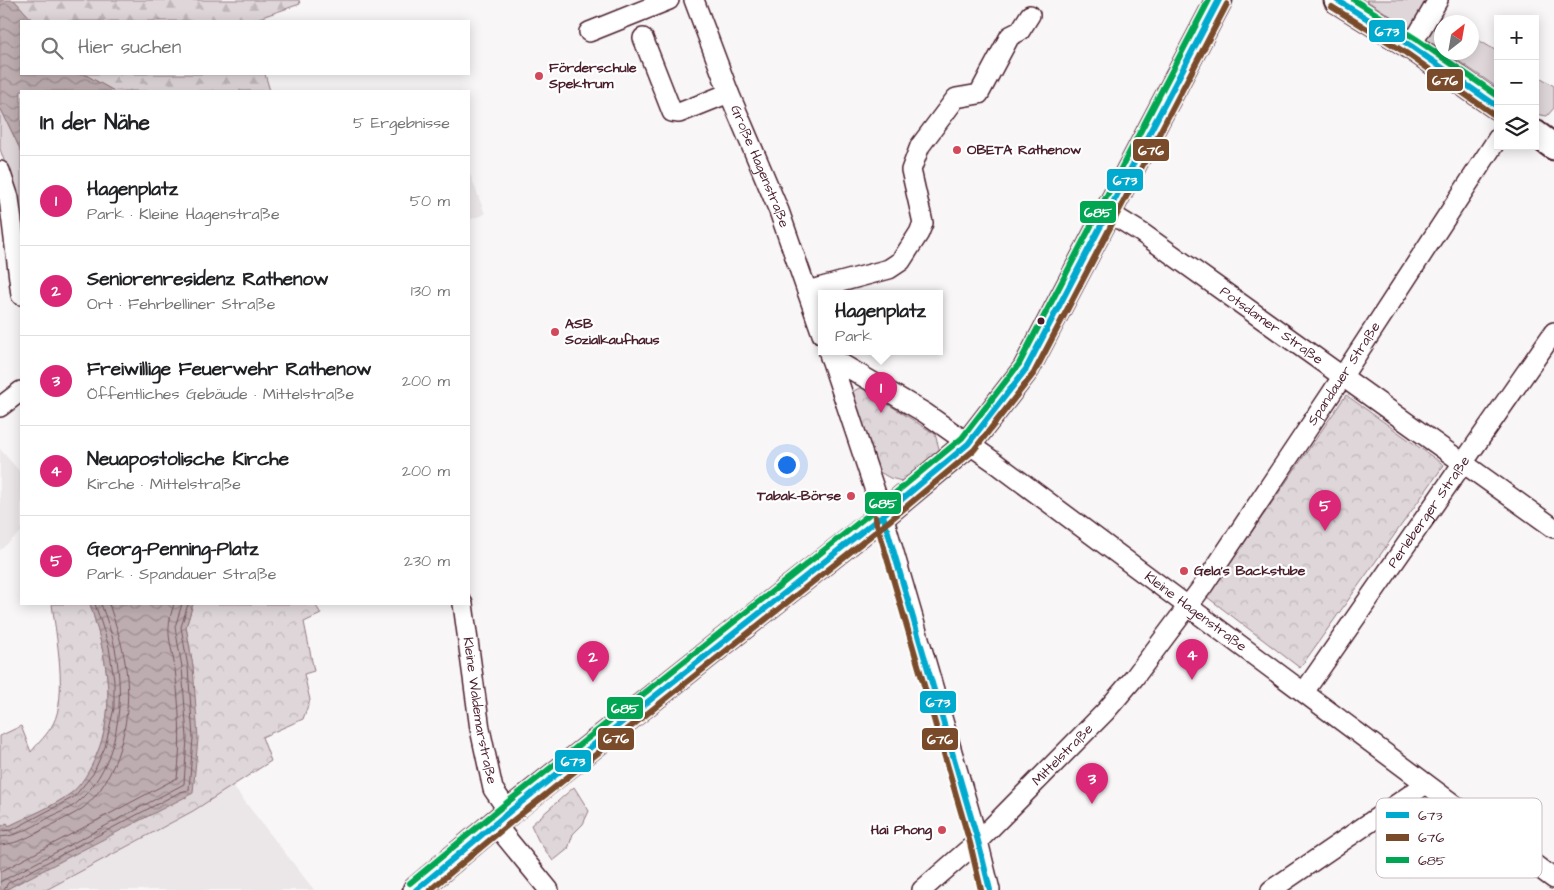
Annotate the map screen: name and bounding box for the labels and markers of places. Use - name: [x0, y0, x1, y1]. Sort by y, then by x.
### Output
- place label: Förderschule Spektrum: [548, 58, 637, 94]
- marker: Förderschule Spektrum: [533, 70, 545, 82]
- place label: OBETA Rathenow: [967, 140, 1081, 160]
- marker: OBETA Rathenow: [951, 144, 963, 156]
- place label: ASB Sozialkaufhaus: [564, 314, 660, 350]
- unlabelled marker: [1036, 316, 1046, 326]
- marker: ASB Sozialkaufhaus: [549, 326, 561, 338]
- pin: 1: [865, 372, 897, 413]
- place label: Tabak-Börse: [756, 486, 841, 506]
- marker: Tabak-Börse: [845, 490, 857, 502]
- pin: 5: [1309, 490, 1341, 531]
- place label: Gela's Backstube: [1194, 561, 1306, 581]
- marker: Gela's Backstube: [1178, 565, 1190, 577]
- pin: 4: [1176, 639, 1208, 680]
- pin: 2: [577, 641, 609, 682]
- pin: 3: [1076, 763, 1108, 804]
- place label: Hai Phong: [871, 820, 933, 841]
- marker: Hai Phong: [936, 824, 948, 836]

